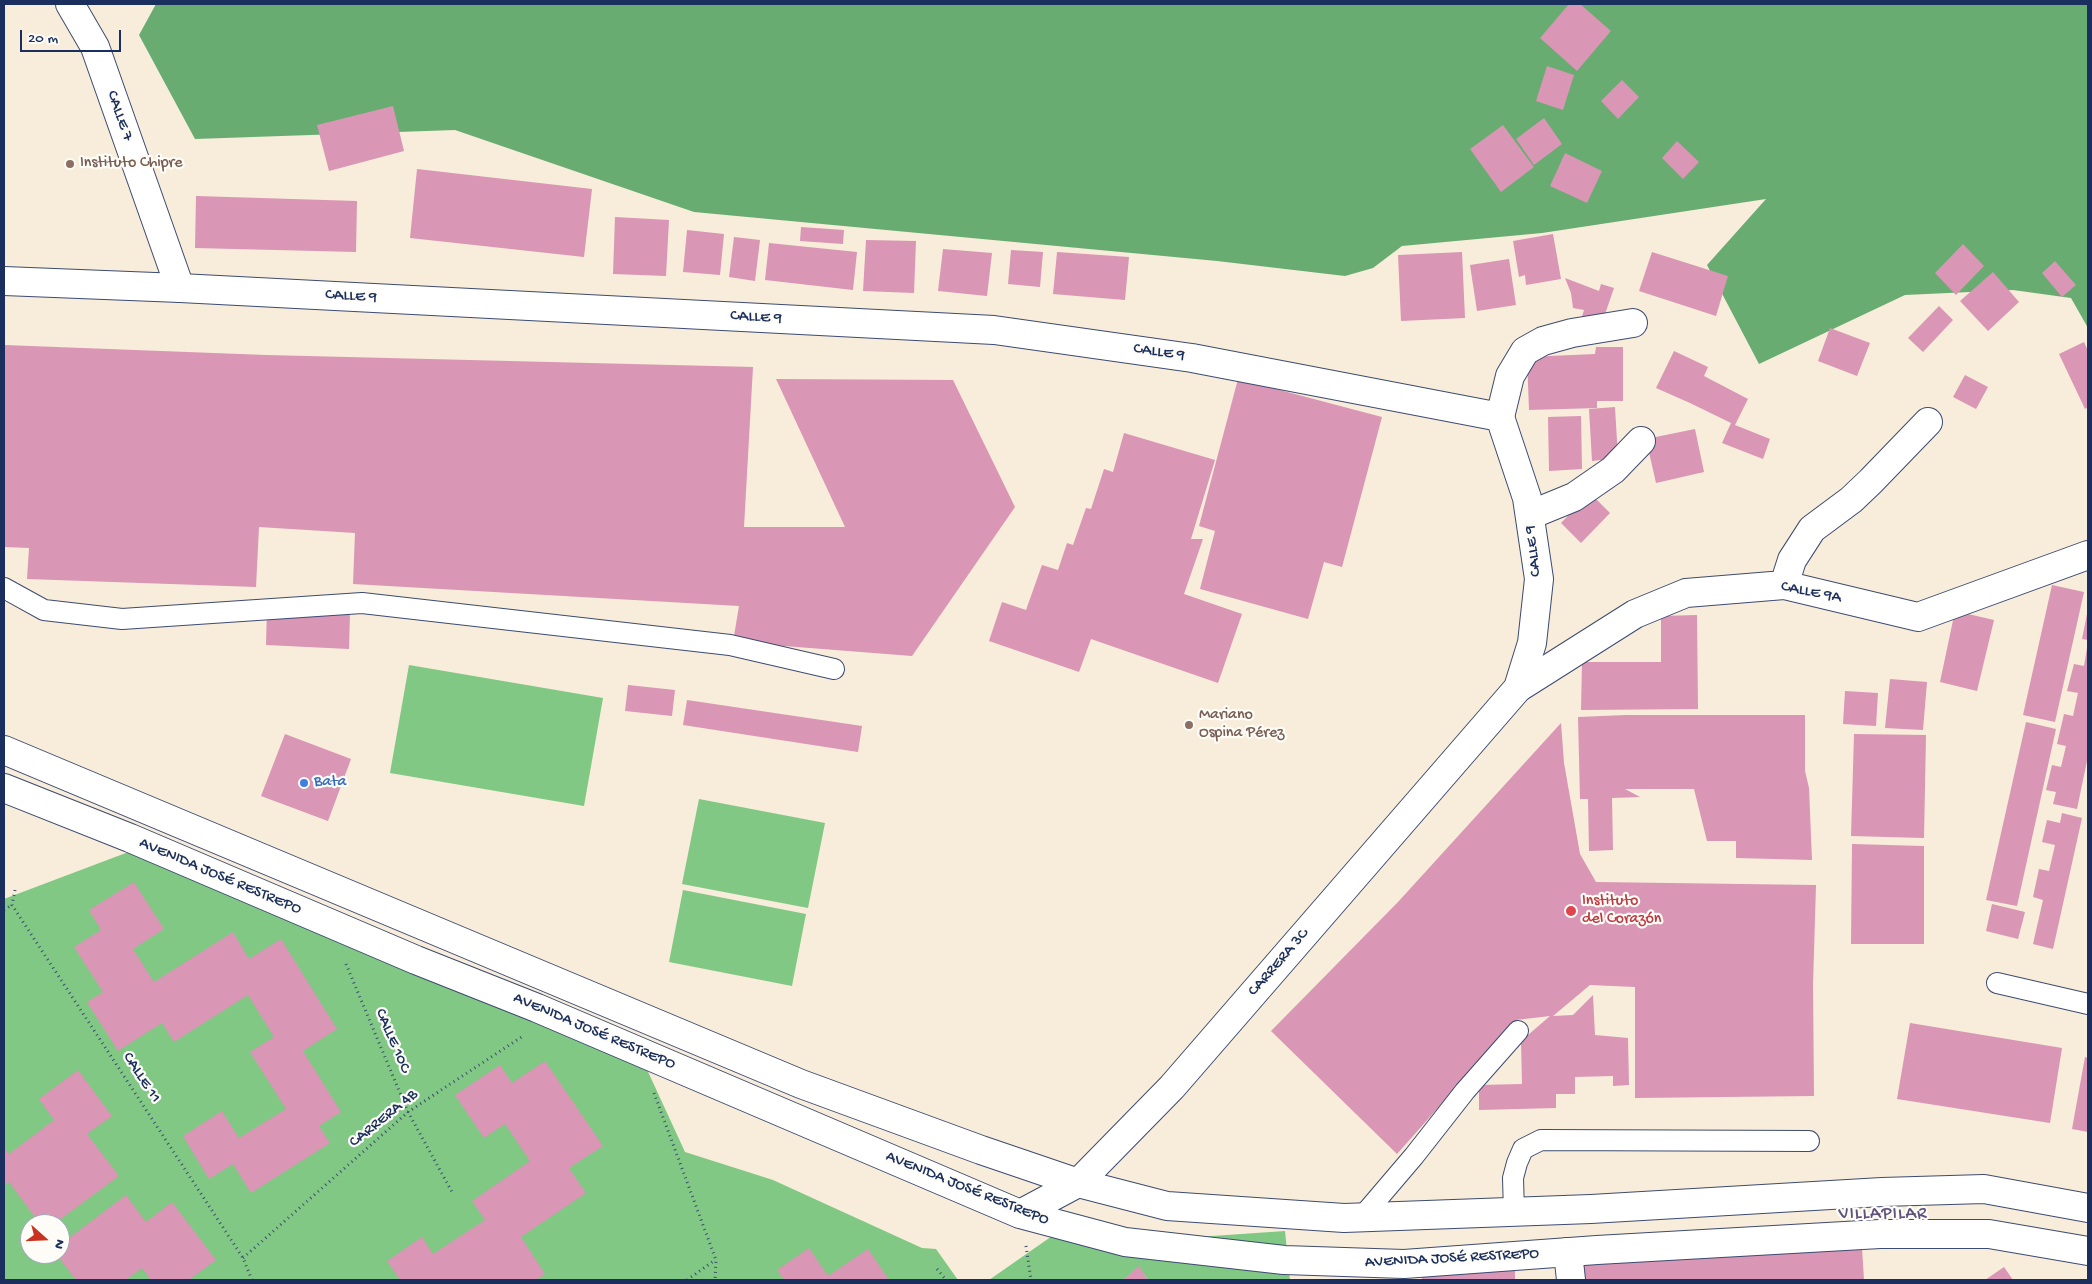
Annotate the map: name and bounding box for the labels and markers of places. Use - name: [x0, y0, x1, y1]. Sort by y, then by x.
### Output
- place label: Instituto Chipre: [80, 154, 183, 174]
- marker: Instituto Chipre: [64, 158, 76, 170]
- place label: Mariano Ospina Pérez: [1199, 706, 1284, 744]
- marker: Mariano Ospina Pérez: [1183, 719, 1195, 731]
- place label: Bata: [314, 773, 346, 793]
- marker: Bata: [298, 777, 310, 789]
- place label: Instituto del Corazón: [1582, 892, 1661, 930]
- marker: Instituto del Corazón: [1564, 904, 1578, 918]

